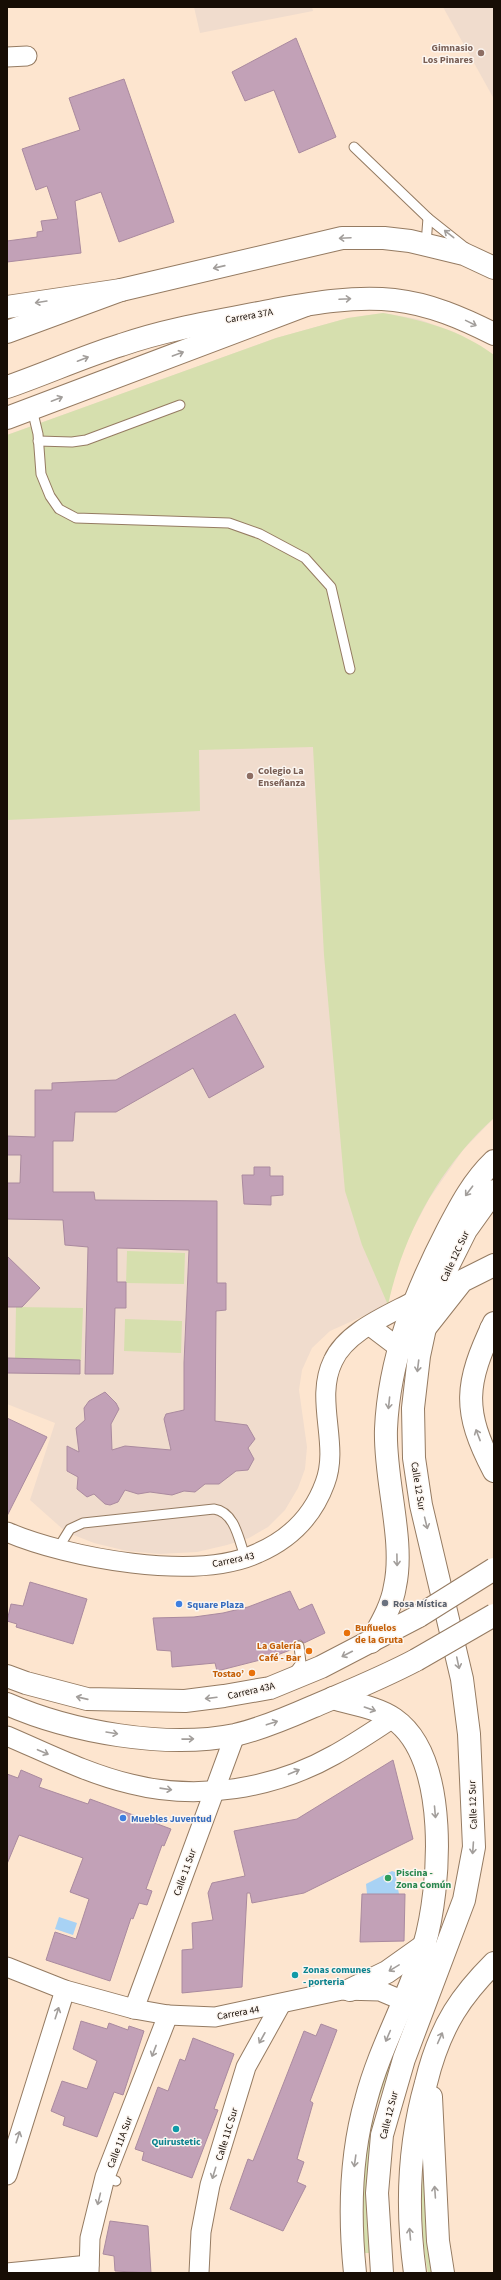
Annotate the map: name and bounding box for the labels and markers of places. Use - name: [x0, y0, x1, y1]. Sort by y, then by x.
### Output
- place label: Gimnasio Los Pinares: [423, 41, 474, 67]
- marker: Gimnasio Los Pinares: [476, 48, 486, 58]
- place label: Colegio La Enseñanza: [258, 764, 305, 790]
- marker: Colegio La Enseñanza: [245, 771, 255, 781]
- place label: Rosa Mística: [393, 1597, 447, 1611]
- place label: Square Plaza: [187, 1598, 244, 1612]
- marker: Rosa Mística: [380, 1598, 390, 1608]
- marker: Square Plaza: [174, 1599, 184, 1609]
- place label: Buñuelos de la Gruta: [355, 1621, 403, 1647]
- marker: Buñuelos de la Gruta: [342, 1628, 352, 1638]
- place label: La Galería Café - Bar: [257, 1639, 301, 1665]
- marker: La Galería Café - Bar: [304, 1646, 314, 1656]
- place label: Tostao’: [212, 1667, 244, 1681]
- marker: Tostao’: [247, 1668, 257, 1678]
- place label: Muebles Juventud: [131, 1812, 212, 1826]
- marker: Muebles Juventud: [118, 1813, 128, 1823]
- place label: Piscina - Zona Común: [396, 1866, 451, 1892]
- marker: Piscina - Zona Común: [383, 1873, 393, 1883]
- place label: Zonas comunes - porteria: [303, 1963, 371, 1989]
- marker: Zonas comunes - porteria: [290, 1970, 300, 1980]
- marker: Quirustetic: [171, 2124, 181, 2134]
- place label: Quirustetic: [151, 2135, 201, 2149]

